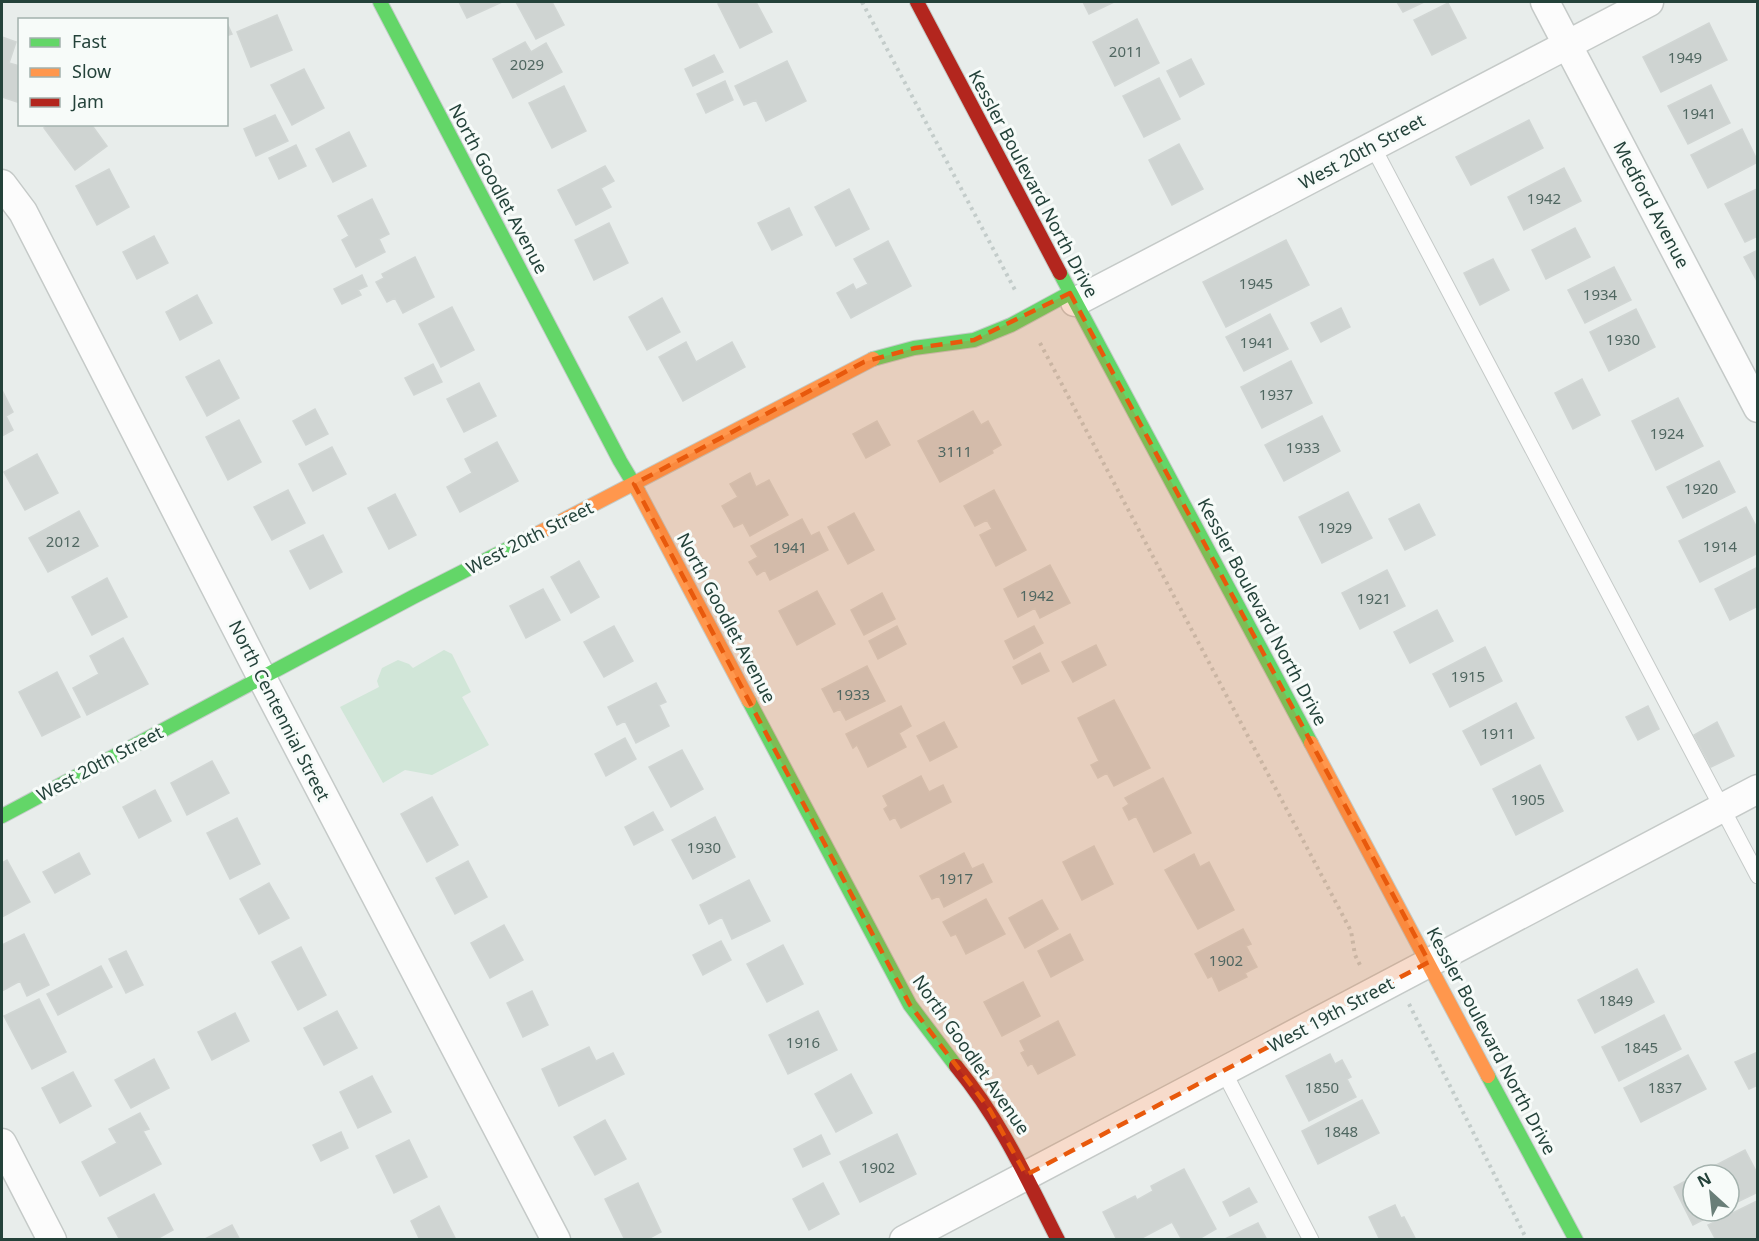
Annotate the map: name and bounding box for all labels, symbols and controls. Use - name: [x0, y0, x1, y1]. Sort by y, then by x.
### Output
- legend: [18, 18, 228, 126]
- text: Fast: [72, 29, 107, 53]
- house number: 2011: [1109, 41, 1143, 61]
- house number: 1949: [1668, 47, 1702, 67]
- house number: 2029: [510, 54, 544, 74]
- text: Slow: [72, 59, 111, 83]
- street label: Kessler Boulevard North Drive: [964, 66, 1104, 302]
- text: Jam: [70, 89, 104, 113]
- street label: North Goodlet Avenue: [444, 99, 554, 278]
- house number: 1941: [1682, 103, 1716, 123]
- street label: West 20th Street: [1294, 108, 1429, 194]
- street label: Medford Avenue: [1608, 137, 1695, 272]
- house number: 1942: [1527, 188, 1561, 208]
- house number: 1945: [1239, 273, 1273, 293]
- house number: 1934: [1583, 284, 1618, 304]
- house number: 1930: [1606, 329, 1640, 349]
- house number: 1941: [1240, 332, 1274, 352]
- house number: 1937: [1259, 384, 1293, 404]
- house number: 1924: [1650, 423, 1685, 443]
- house number: 1933: [1286, 437, 1320, 457]
- house number: 3111: [938, 441, 972, 461]
- house number: 1920: [1684, 478, 1718, 498]
- street label: Kessler Boulevard North Drive: [1193, 494, 1333, 730]
- street label: West 20th Street: [462, 495, 598, 579]
- house number: 1929: [1318, 517, 1352, 537]
- street label: North Goodlet Avenue: [672, 528, 782, 707]
- house number: 2012: [46, 531, 80, 551]
- house number: 1914: [1703, 536, 1738, 556]
- house number: 1941: [773, 537, 807, 557]
- house number: 1942: [1020, 585, 1054, 605]
- house number: 1921: [1357, 588, 1391, 608]
- street label: North Centennial Street: [224, 616, 336, 806]
- house number: 1915: [1451, 666, 1485, 686]
- house number: 1933: [836, 684, 870, 704]
- street label: West 20th Street: [32, 720, 167, 806]
- house number: 1911: [1481, 723, 1515, 743]
- house number: 1905: [1511, 789, 1545, 809]
- house number: 1930: [687, 837, 721, 857]
- house number: 1917: [939, 868, 973, 888]
- street label: Kessler Boulevard North Drive: [1422, 923, 1562, 1159]
- house number: 1902: [1209, 950, 1243, 970]
- street label: North Goodlet Avenue: [908, 970, 1036, 1139]
- street label: West 19th Street: [1263, 971, 1398, 1057]
- house number: 1849: [1599, 990, 1633, 1010]
- house number: 1916: [786, 1032, 820, 1052]
- house number: 1845: [1624, 1037, 1658, 1057]
- house number: 1850: [1305, 1077, 1339, 1097]
- house number: 1837: [1648, 1077, 1682, 1097]
- house number: 1848: [1324, 1121, 1358, 1141]
- house number: 1902: [861, 1157, 895, 1177]
- north arrow: [1681, 1163, 1741, 1223]
- text: N: [1693, 1167, 1715, 1192]

